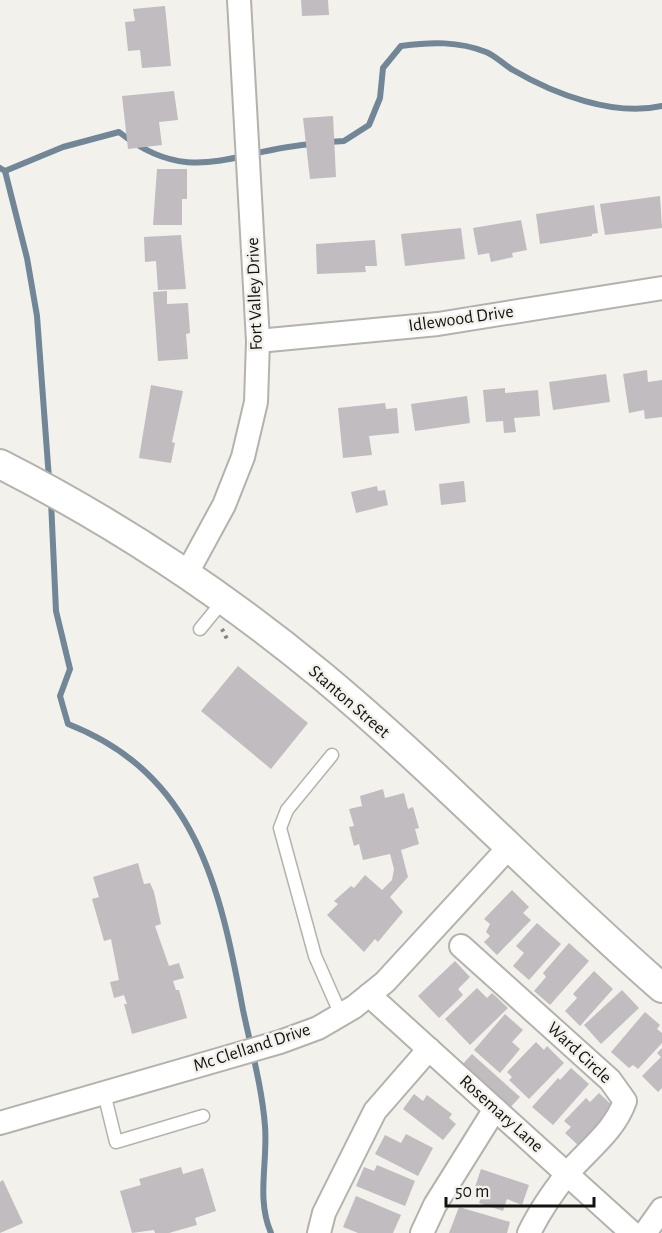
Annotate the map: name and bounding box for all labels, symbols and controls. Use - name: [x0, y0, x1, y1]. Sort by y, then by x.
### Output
- street label: Fort Valley Drive: [244, 237, 266, 351]
- street label: Idlewood Drive: [407, 303, 515, 335]
- street label: Stanton Street: [305, 662, 393, 742]
- street label: Ward Circle: [543, 1019, 615, 1087]
- street label: Mc Clelland Drive: [191, 1021, 313, 1075]
- street label: Rosemary Lane: [456, 1072, 546, 1156]
- scale bar: [446, 1170, 594, 1208]
- text: 50 m: [455, 1183, 489, 1201]

